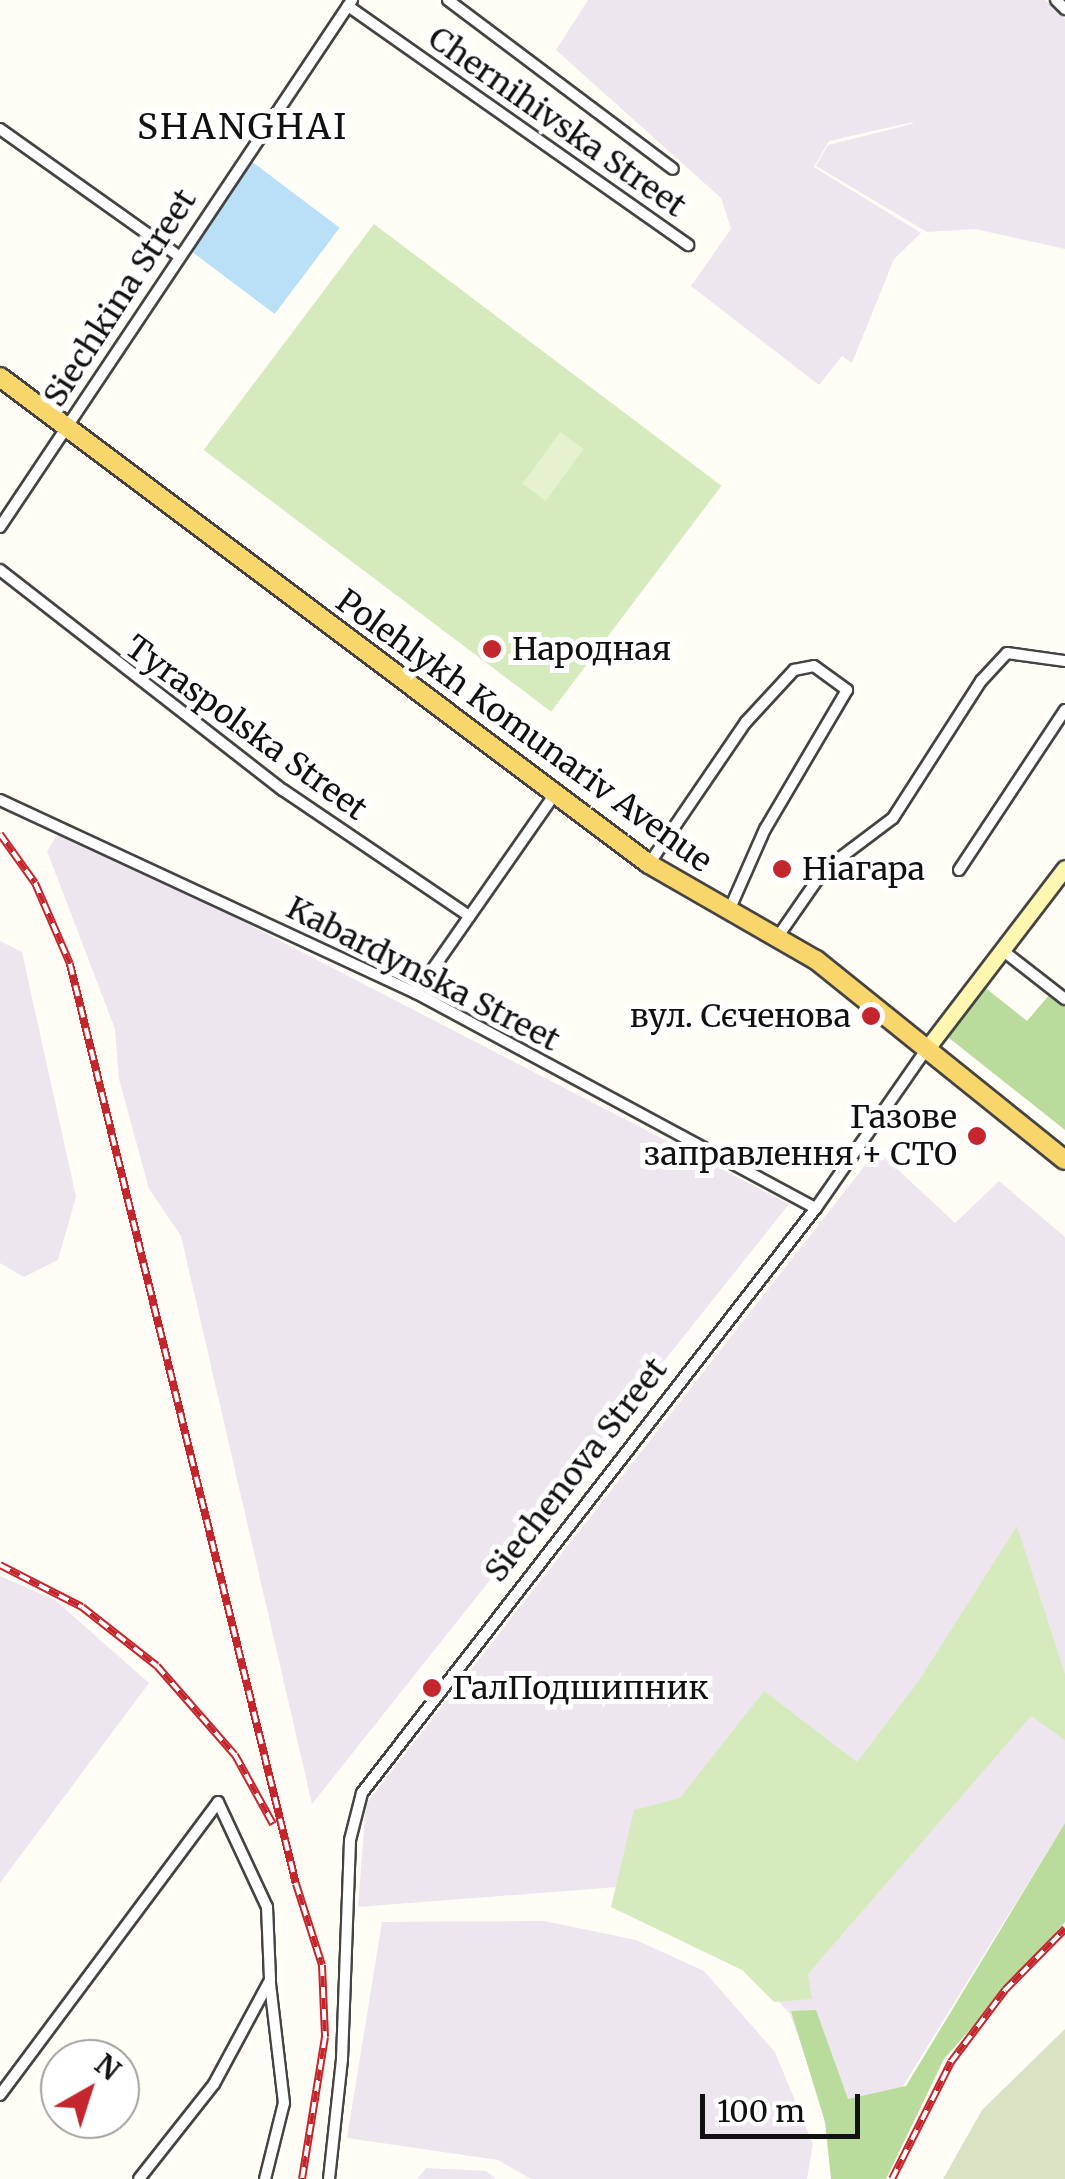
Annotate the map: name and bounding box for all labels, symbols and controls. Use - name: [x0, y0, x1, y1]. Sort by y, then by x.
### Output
- street label: Chernihivska Street: [421, 19, 693, 225]
- district label: SHANGHAI: [137, 106, 349, 148]
- street label: Siechkina Street: [35, 182, 205, 414]
- street label: Polehlykh Komunariv Avenue: [329, 582, 719, 880]
- street label: Tyraspolska Street: [118, 628, 374, 828]
- place label: Народная: [512, 630, 671, 668]
- marker: Народная: [481, 638, 503, 660]
- place label: Ніагара: [802, 850, 925, 888]
- marker: Ніагара: [771, 858, 793, 880]
- street label: Kabardynska Street: [280, 889, 566, 1059]
- place label: вул. Сєченова: [630, 997, 851, 1035]
- marker: вул. Сєченова: [860, 1005, 882, 1027]
- place label: Газове заправлення + СТО: [644, 1099, 957, 1174]
- marker: Газове заправлення + СТО: [966, 1125, 988, 1147]
- street label: Siechenova Street: [477, 1350, 675, 1590]
- place label: ГалПодшипник: [452, 1669, 708, 1707]
- marker: ГалПодшипник: [421, 1677, 443, 1699]
- north arrow: [40, 2039, 140, 2139]
- text: N: [88, 2046, 128, 2088]
- scale bar: [705, 2074, 865, 2136]
- text: 100 m: [717, 2092, 805, 2130]

